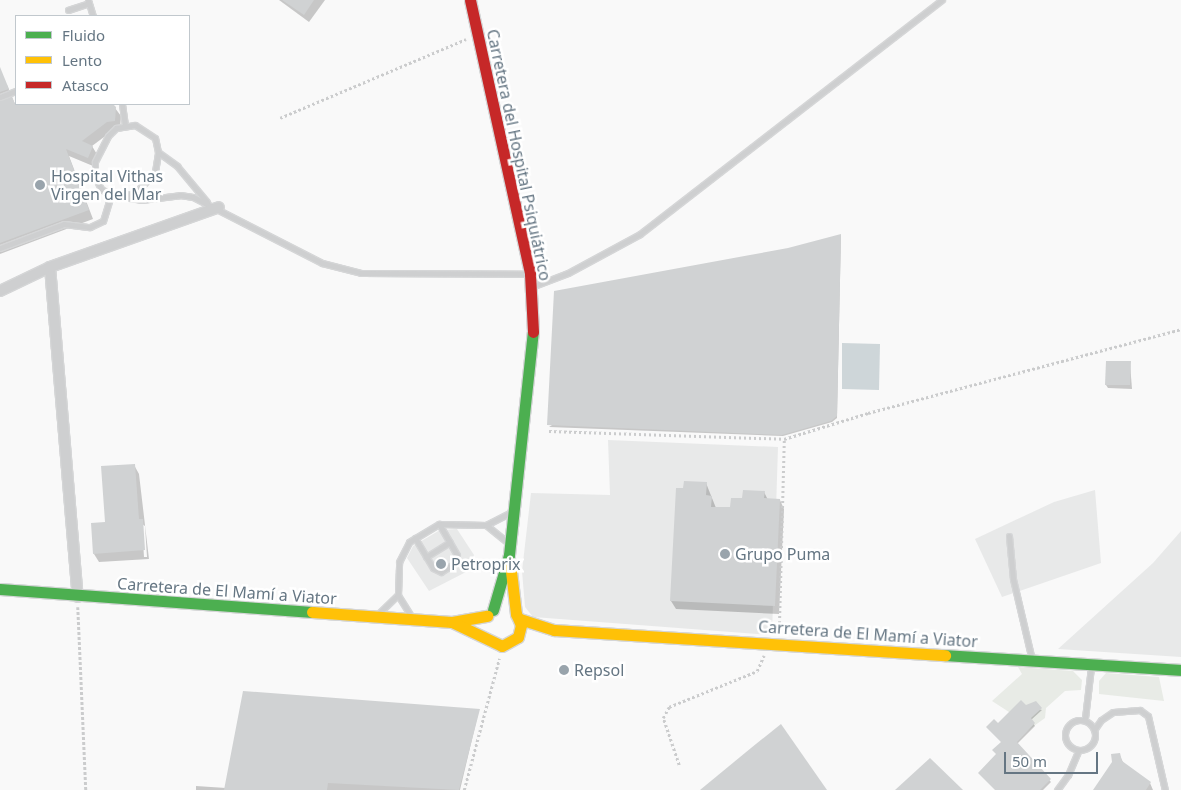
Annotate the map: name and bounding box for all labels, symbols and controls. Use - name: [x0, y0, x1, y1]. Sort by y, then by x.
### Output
- legend: [15, 15, 190, 105]
- text: Fluido: [62, 25, 105, 45]
- street label: Carretera del Hospital Psiquiátrico: [483, 27, 555, 283]
- text: Lento: [62, 50, 102, 70]
- text: Atasco: [62, 75, 109, 95]
- place label: Hospital Vithas Virgen del Mar: [51, 166, 163, 204]
- marker: Hospital Vithas Virgen del Mar: [33, 178, 47, 192]
- place label: Grupo Puma: [735, 544, 830, 564]
- marker: Grupo Puma: [719, 548, 731, 560]
- place label: Petroprix: [451, 554, 520, 574]
- marker: Petroprix: [435, 558, 447, 570]
- street label: Carretera de El Mamí a Viator: [117, 574, 337, 608]
- street label: Carretera de El Mamí a Viator: [758, 617, 978, 651]
- place label: Repsol: [574, 660, 624, 680]
- marker: Repsol: [558, 664, 570, 676]
- scale bar: [1006, 742, 1100, 774]
- text: 50 m: [1012, 751, 1047, 771]

